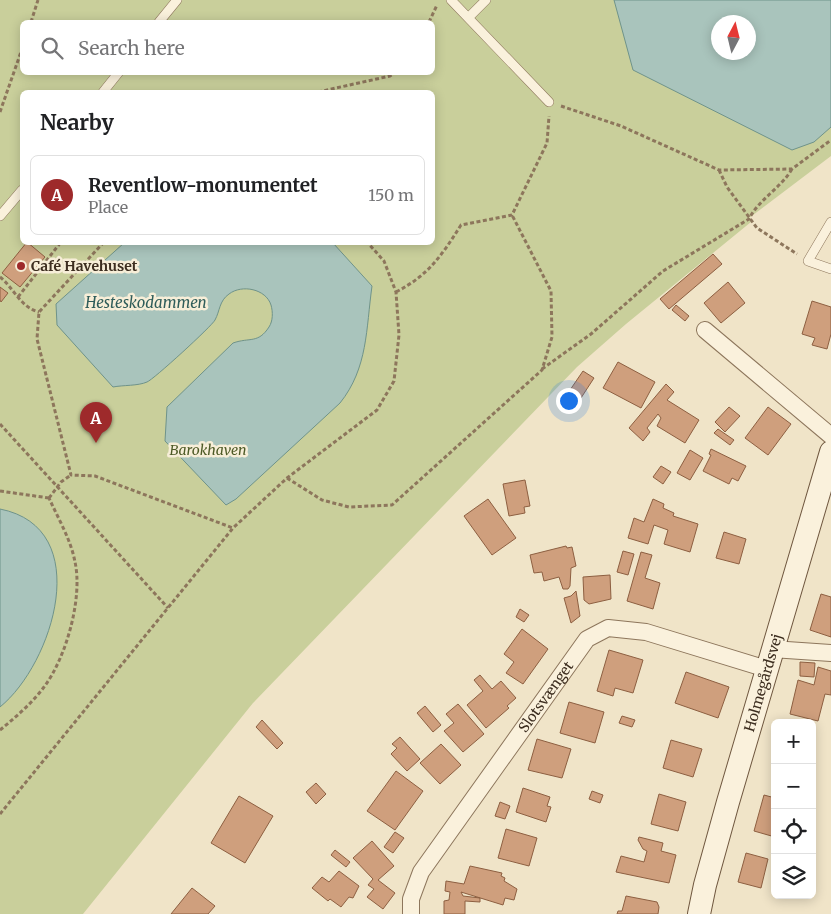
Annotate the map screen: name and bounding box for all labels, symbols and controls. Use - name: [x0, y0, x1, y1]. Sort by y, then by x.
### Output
- north arrow: [711, 15, 756, 60]
- search box: [20, 20, 435, 75]
- icon: search: [38, 34, 66, 62]
- text: Search here: [78, 36, 185, 60]
- text: Nearby: [40, 109, 114, 136]
- text: Reventlow-monumentet: [88, 173, 318, 197]
- text: A: [51, 185, 63, 205]
- text: 150 m: [368, 185, 414, 205]
- text: Place: [88, 197, 128, 217]
- place label: Café Havehuset: [31, 257, 138, 275]
- marker: Café Havehuset: [15, 260, 27, 272]
- water label: Hesteskodammen: [84, 293, 207, 312]
- your location: [556, 388, 582, 414]
- pin: A: [80, 402, 112, 443]
- park label: Barokhaven: [169, 441, 247, 459]
- street label: Holmegårdsvej: [740, 632, 786, 734]
- street label: Slotsvænget: [514, 657, 578, 736]
- map controls: [771, 719, 816, 899]
- button: +: [771, 719, 816, 764]
- button: −: [771, 764, 816, 809]
- button: locate: [771, 809, 816, 854]
- button: layers: [771, 854, 816, 899]

